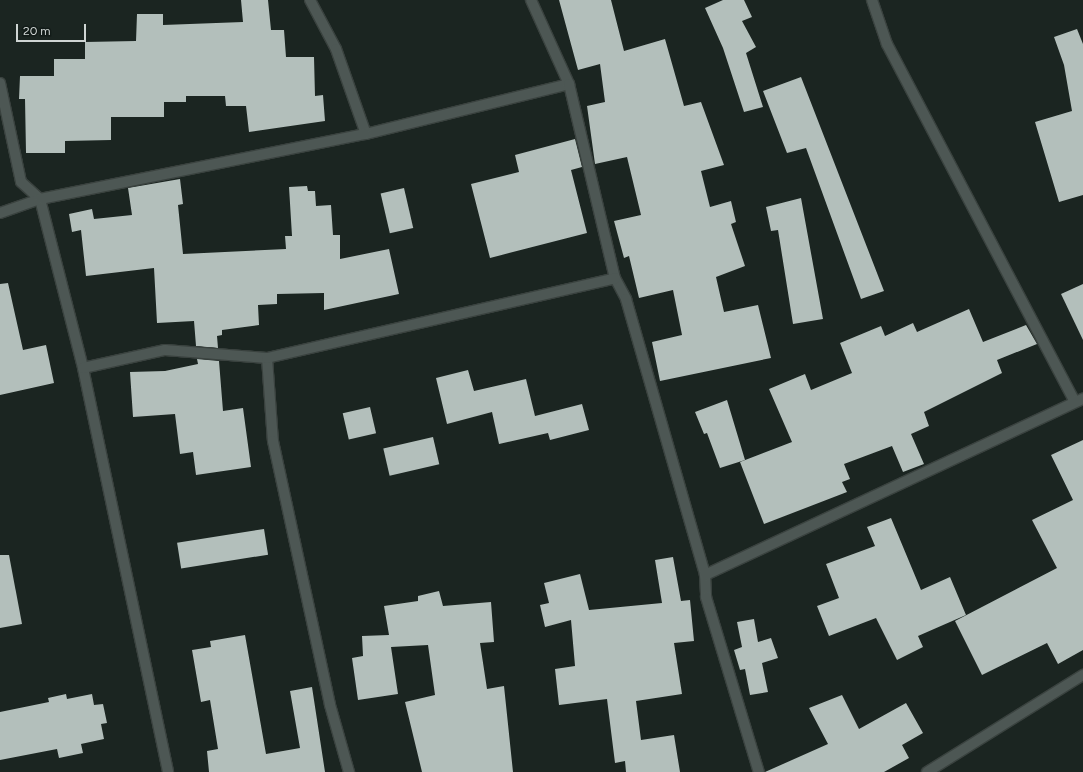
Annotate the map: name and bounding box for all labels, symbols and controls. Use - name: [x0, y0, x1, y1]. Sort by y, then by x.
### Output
- scale bar: [18, 16, 88, 42]
- text: 20 m: [23, 24, 51, 38]

